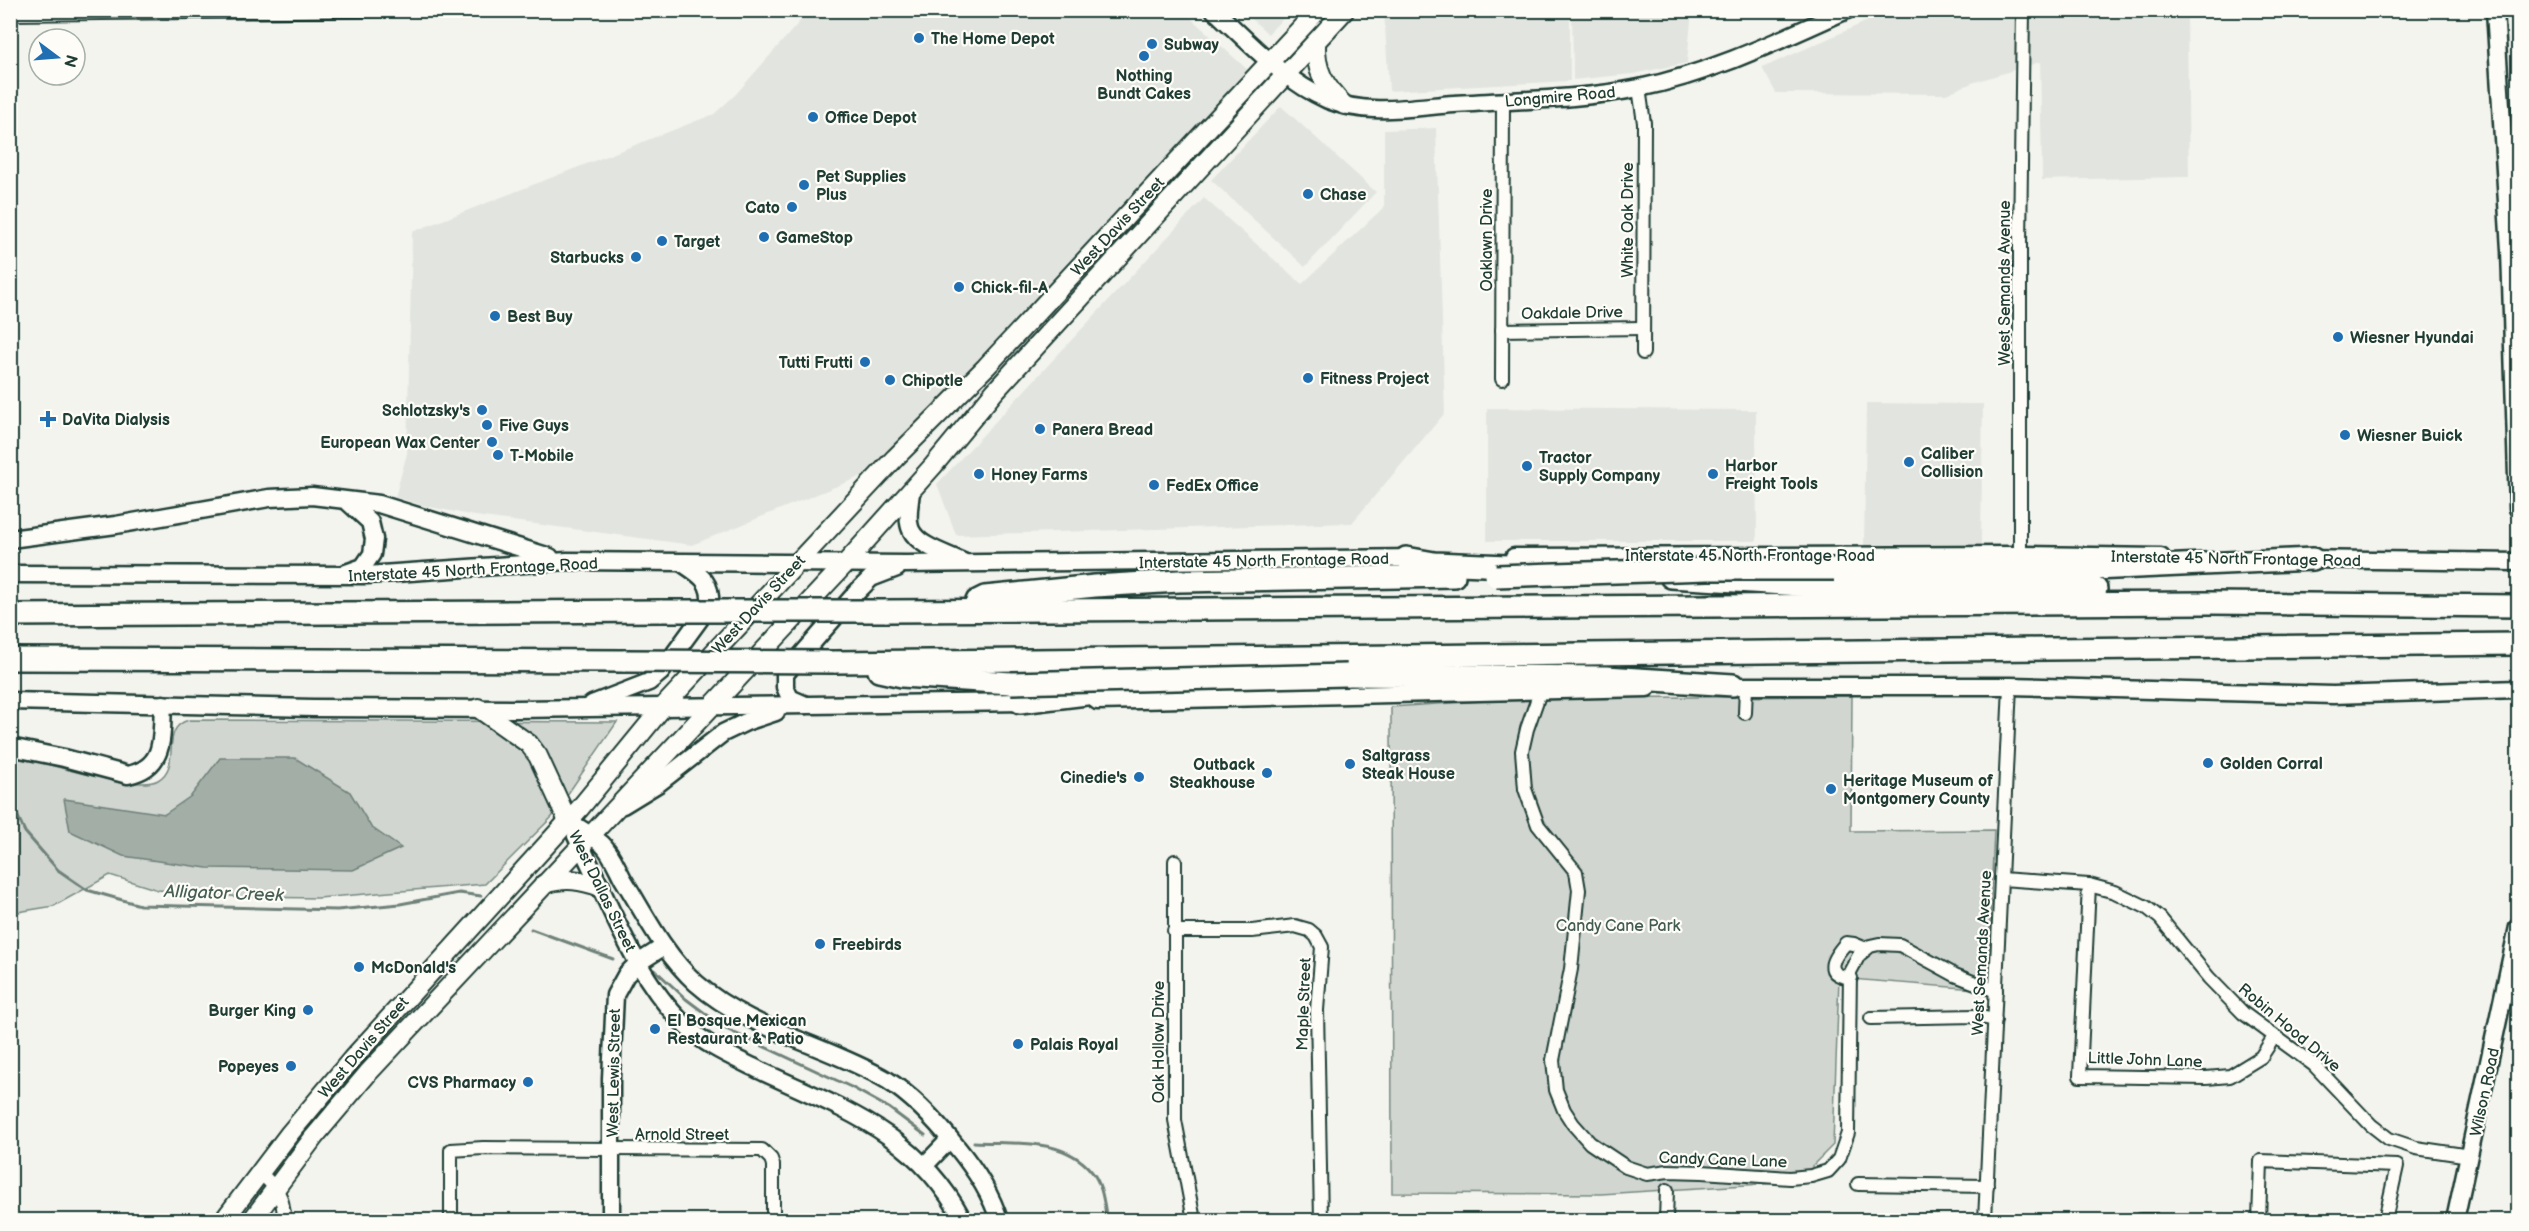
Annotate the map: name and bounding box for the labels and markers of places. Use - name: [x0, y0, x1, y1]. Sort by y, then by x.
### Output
- place label: The Home Depot: [931, 30, 1055, 49]
- marker: The Home Depot: [912, 31, 926, 45]
- place label: Subway: [1164, 36, 1220, 55]
- marker: Subway: [1145, 37, 1159, 51]
- marker: Nothing Bundt Cakes: [1137, 49, 1151, 63]
- place label: Nothing Bundt Cakes: [1097, 67, 1191, 104]
- place label: Office Depot: [825, 109, 917, 128]
- marker: Office Depot: [806, 110, 820, 124]
- place label: Pet Supplies Plus: [816, 168, 906, 205]
- marker: Pet Supplies Plus: [797, 178, 811, 192]
- place label: Chase: [1320, 186, 1366, 205]
- marker: Chase: [1301, 187, 1315, 201]
- place label: Cato: [745, 199, 780, 218]
- marker: Cato: [785, 200, 799, 214]
- place label: GameStop: [776, 229, 853, 248]
- marker: GameStop: [757, 230, 771, 244]
- place label: Target: [674, 233, 721, 252]
- marker: Target: [655, 234, 669, 248]
- place label: Starbucks: [550, 249, 624, 268]
- marker: Starbucks: [629, 250, 643, 264]
- place label: Chick-fil-A: [971, 279, 1048, 298]
- marker: Chick-fil-A: [952, 280, 966, 294]
- place label: Best Buy: [507, 308, 573, 327]
- marker: Best Buy: [488, 309, 502, 323]
- place label: Wiesner Hyundai: [2350, 329, 2474, 348]
- marker: Wiesner Hyundai: [2331, 330, 2345, 344]
- place label: Tutti Frutti: [779, 354, 853, 373]
- marker: Tutti Frutti: [858, 355, 872, 369]
- place label: Fitness Project: [1320, 370, 1430, 389]
- marker: Fitness Project: [1301, 371, 1315, 385]
- place label: Chipotle: [902, 372, 963, 391]
- marker: Chipotle: [883, 373, 897, 387]
- place label: Schlotzsky's: [382, 402, 470, 421]
- marker: Schlotzsky's: [475, 403, 489, 417]
- marker: DaVita Dialysis: [39, 410, 57, 428]
- place label: DaVita Dialysis: [62, 411, 170, 430]
- place label: Five Guys: [499, 417, 569, 436]
- marker: Five Guys: [480, 418, 494, 432]
- place label: Panera Bread: [1052, 421, 1153, 440]
- marker: Panera Bread: [1033, 422, 1047, 436]
- place label: Wiesner Buick: [2357, 427, 2463, 446]
- marker: Wiesner Buick: [2338, 428, 2352, 442]
- place label: European Wax Center: [320, 434, 481, 453]
- marker: European Wax Center: [485, 435, 499, 449]
- place label: Caliber Collision: [1921, 445, 1983, 482]
- place label: T-Mobile: [510, 447, 574, 466]
- marker: T-Mobile: [491, 448, 505, 462]
- place label: Tractor Supply Company: [1539, 449, 1661, 486]
- marker: Caliber Collision: [1902, 455, 1916, 469]
- place label: Harbor Freight Tools: [1725, 457, 1818, 494]
- marker: Tractor Supply Company: [1520, 459, 1534, 473]
- place label: Honey Farms: [991, 466, 1088, 485]
- marker: Honey Farms: [972, 467, 986, 481]
- marker: Harbor Freight Tools: [1706, 467, 1720, 481]
- place label: FedEx Office: [1166, 477, 1259, 496]
- marker: FedEx Office: [1147, 478, 1161, 492]
- place label: Saltgrass Steak House: [1362, 747, 1455, 784]
- place label: Golden Corral: [2220, 755, 2323, 774]
- place label: Outback Steakhouse: [1170, 756, 1256, 793]
- marker: Golden Corral: [2201, 756, 2215, 770]
- marker: Saltgrass Steak House: [1343, 757, 1357, 771]
- marker: Outback Steakhouse: [1260, 766, 1274, 780]
- place label: Cinedie's: [1060, 769, 1127, 788]
- marker: Cinedie's: [1132, 770, 1146, 784]
- place label: Heritage Museum of Montgomery County: [1843, 772, 1994, 809]
- marker: Heritage Museum of Montgomery County: [1824, 782, 1838, 796]
- place label: Freebirds: [832, 936, 902, 955]
- marker: Freebirds: [813, 937, 827, 951]
- place label: McDonald's: [371, 959, 456, 978]
- marker: McDonald's: [352, 960, 366, 974]
- place label: Burger King: [208, 1002, 296, 1021]
- marker: Burger King: [301, 1003, 315, 1017]
- place label: El Bosque Mexican Restaurant & Patio: [667, 1012, 806, 1049]
- marker: El Bosque Mexican Restaurant & Patio: [648, 1022, 662, 1036]
- place label: Palais Royal: [1030, 1036, 1118, 1055]
- marker: Palais Royal: [1011, 1037, 1025, 1051]
- place label: Popeyes: [218, 1058, 279, 1077]
- marker: Popeyes: [284, 1059, 298, 1073]
- place label: CVS Pharmacy: [408, 1074, 517, 1093]
- marker: CVS Pharmacy: [521, 1075, 535, 1089]

